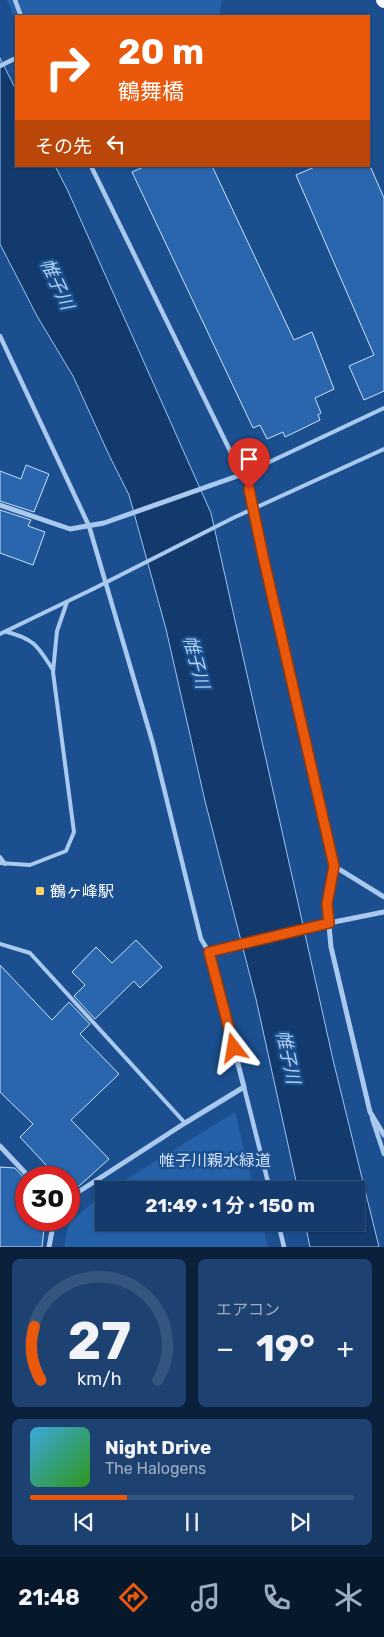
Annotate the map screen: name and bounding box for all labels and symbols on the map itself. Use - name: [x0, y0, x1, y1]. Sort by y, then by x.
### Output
- water label: 帷子川: [36, 255, 79, 315]
- pin: [228, 438, 270, 489]
- water label: 帷子川: [178, 633, 214, 693]
- place label: 鶴ヶ峰駅: [50, 882, 114, 901]
- marker: 鶴ヶ峰駅: [34, 885, 46, 897]
- position arrow: [207, 1021, 259, 1073]
- water label: 帷子川: [272, 1028, 305, 1088]
- park label: 帷子川親水緑道: [159, 1151, 271, 1170]
- speed limit sign: 30: [15, 1166, 80, 1231]

